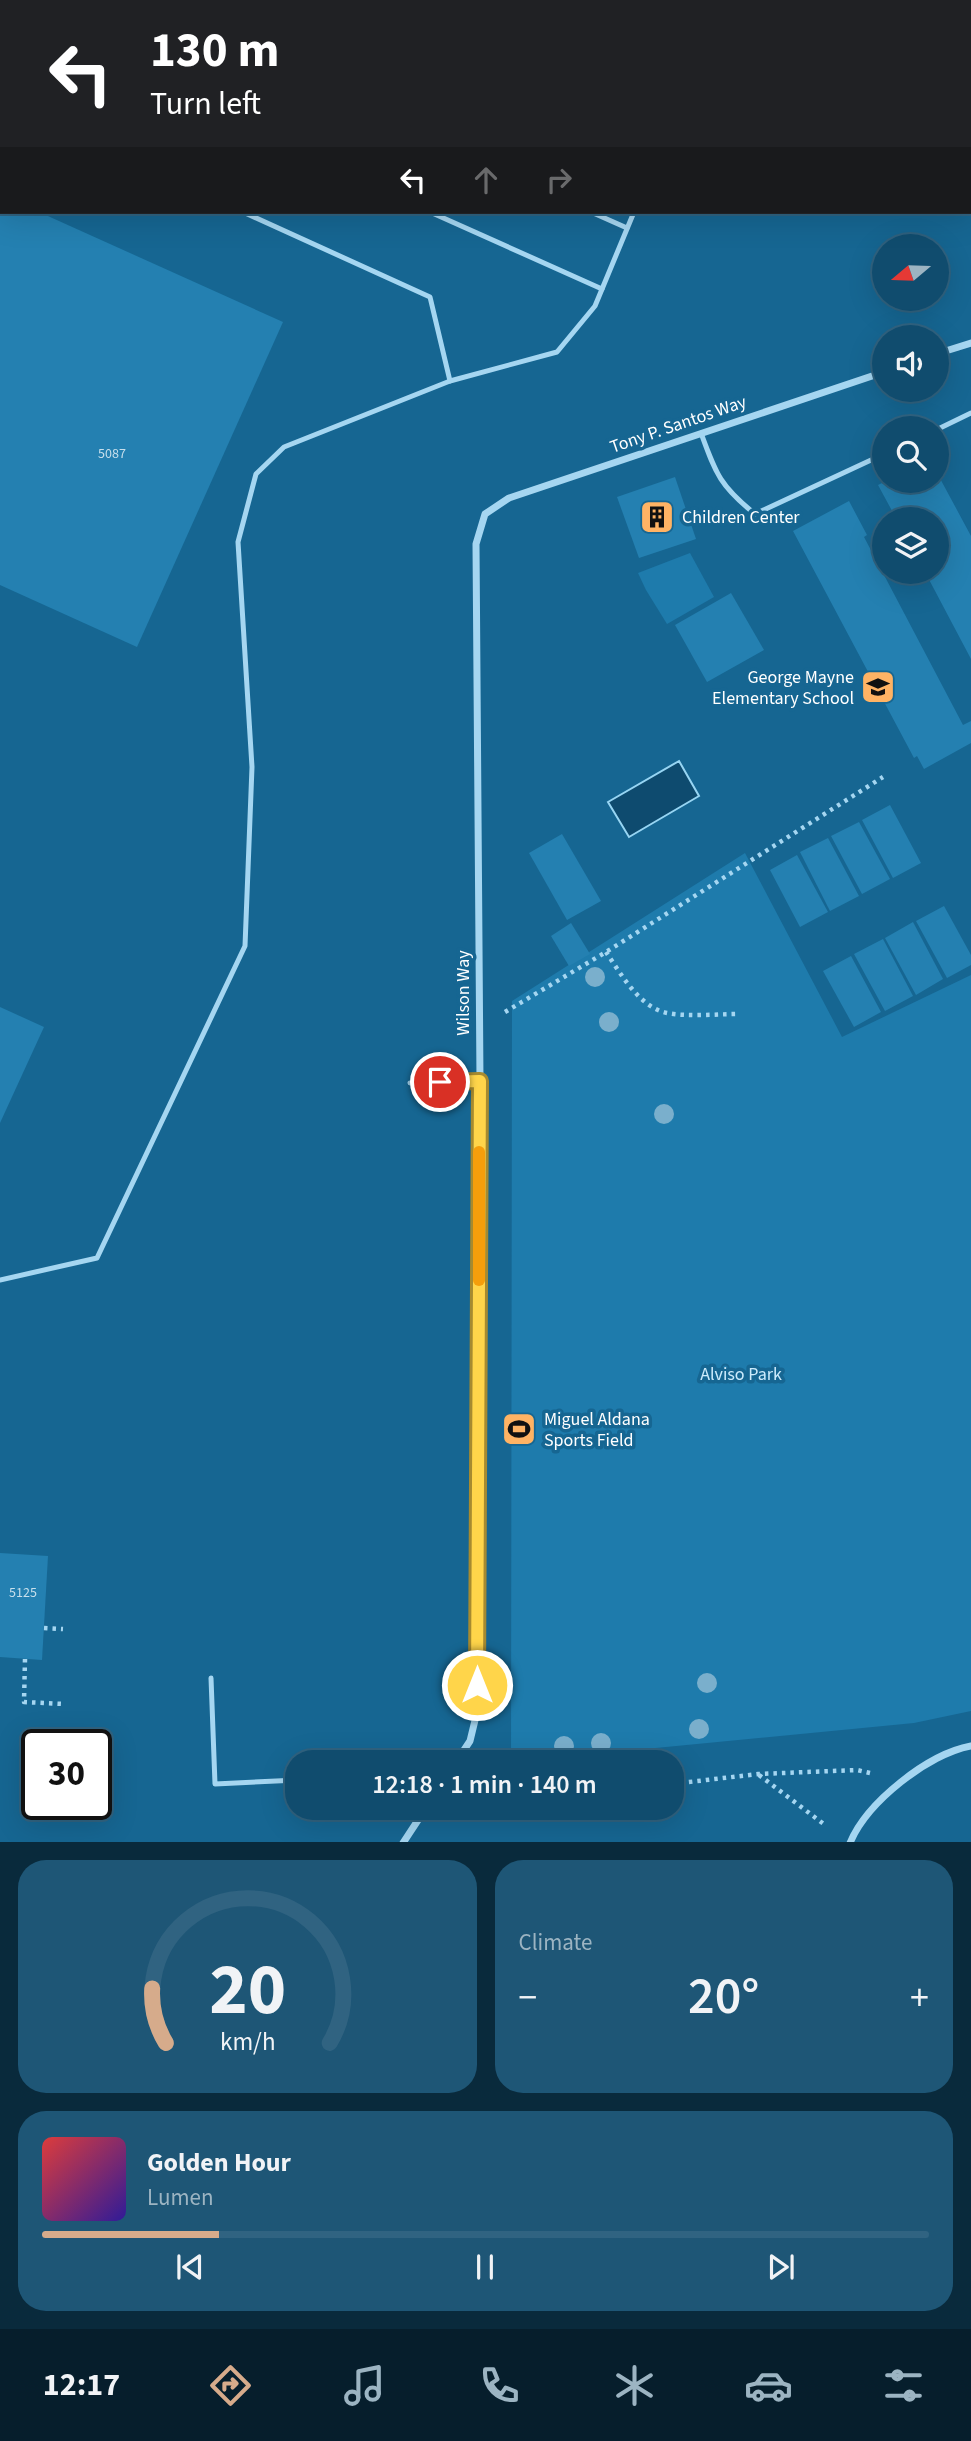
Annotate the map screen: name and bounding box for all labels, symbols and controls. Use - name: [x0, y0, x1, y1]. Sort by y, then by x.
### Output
- text: 130 m: [150, 16, 279, 86]
- icon: left: [35, 28, 126, 119]
- text: Turn left: [150, 81, 261, 127]
- icon: left: [394, 161, 432, 199]
- icon: ahead: [467, 161, 505, 199]
- icon: right: [540, 161, 578, 199]
- north arrow: [872, 234, 948, 312]
- map controls: [872, 234, 949, 584]
- button: sound: [872, 325, 949, 402]
- street label: Tony P. Santos Way: [607, 389, 750, 460]
- button: search: [872, 416, 949, 493]
- house number: 5087: [98, 444, 126, 464]
- building icon: Children Center: [638, 498, 676, 536]
- place label: Children Center: [682, 505, 800, 530]
- button: layers: [872, 507, 949, 584]
- place label: George Mayne Elementary School: [712, 665, 854, 711]
- school or university icon: George Mayne Elementary School: [859, 668, 897, 706]
- street label: Wilson Way: [451, 950, 476, 1036]
- pin: [410, 1052, 470, 1112]
- icon: arrive: [421, 1063, 459, 1101]
- park label: Alviso Park: [700, 1362, 782, 1387]
- place label: Miguel Aldana Sports Field: [544, 1407, 650, 1453]
- sports icon: Miguel Aldana Sports Field: [500, 1410, 538, 1448]
- house number: 5125: [9, 1583, 37, 1603]
- position arrow: [440, 1648, 514, 1722]
- speed limit sign: 30: [21, 1729, 112, 1820]
- text: 12:18 · 1 min · 140 m: [372, 1766, 597, 1803]
- text: Climate: [519, 1926, 592, 1959]
- text: 20: [209, 1938, 286, 2042]
- text: 20°: [688, 1960, 759, 2034]
- text: −: [519, 1971, 537, 2025]
- text: +: [910, 1971, 929, 2025]
- text: km/h: [220, 2023, 275, 2059]
- text: Golden Hour: [147, 2144, 291, 2181]
- text: Lumen: [147, 2181, 214, 2214]
- icon: previous: [171, 2248, 209, 2286]
- icon: pause: [466, 2248, 504, 2286]
- icon: next: [762, 2248, 800, 2286]
- icon: directions: [206, 2361, 255, 2410]
- icon: music: [340, 2361, 389, 2410]
- icon: phone: [475, 2361, 524, 2410]
- icon: climate: [610, 2361, 659, 2410]
- icon: car: [744, 2361, 793, 2410]
- icon: filters: [879, 2361, 928, 2410]
- text: 12:17: [43, 2362, 120, 2408]

